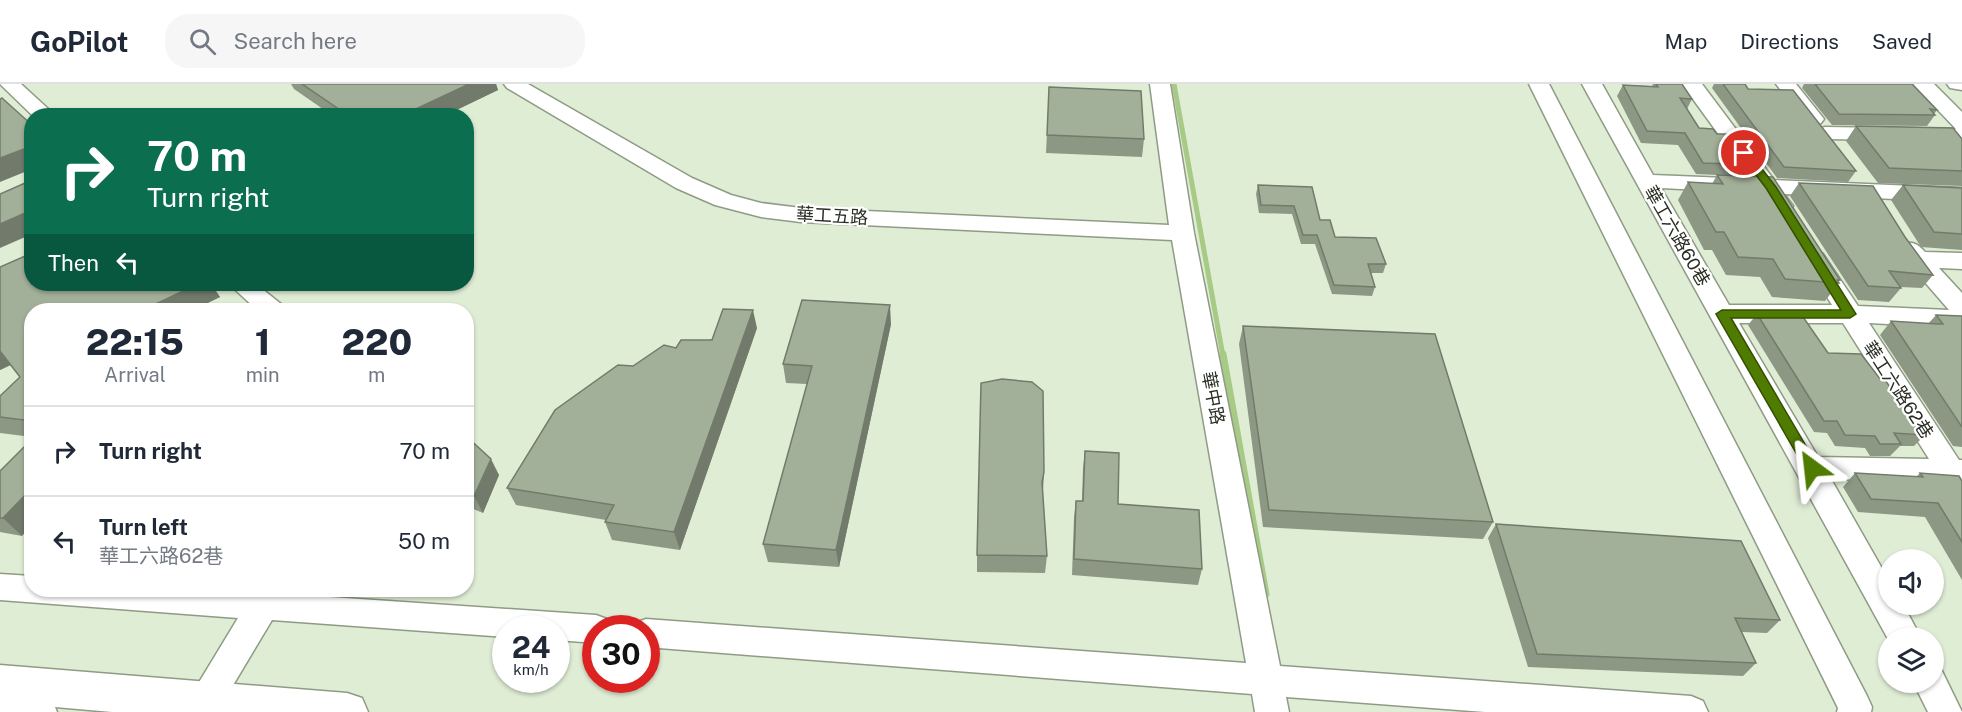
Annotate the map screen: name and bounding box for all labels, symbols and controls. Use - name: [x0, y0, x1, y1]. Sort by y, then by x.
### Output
- search box: [165, 14, 585, 68]
- text: GoPilot: [30, 25, 129, 58]
- icon: search: [186, 25, 219, 58]
- text: Search here: [234, 28, 357, 54]
- text: Map: [1665, 29, 1707, 54]
- text: Directions: [1740, 29, 1839, 54]
- text: Saved: [1872, 29, 1932, 54]
- pin: [1718, 127, 1769, 178]
- text: 70 m: [147, 131, 247, 180]
- icon: right: [48, 132, 126, 210]
- icon: arrive: [1727, 136, 1760, 169]
- text: Turn right: [147, 181, 270, 213]
- street label: 華工六路60巷: [1640, 182, 1715, 290]
- street label: 華工五路: [796, 203, 869, 228]
- icon: left: [111, 246, 144, 279]
- text: Then: [48, 250, 99, 276]
- text: 22:15: [86, 321, 184, 363]
- text: 1: [255, 321, 271, 363]
- text: 220: [341, 321, 412, 363]
- street label: 華工六路62巷: [1859, 337, 1938, 442]
- text: Arrival: [104, 363, 166, 387]
- text: min: [246, 363, 280, 387]
- text: m: [368, 363, 385, 387]
- street label: 華中路: [1198, 369, 1229, 426]
- icon: right: [48, 435, 81, 468]
- position arrow: [1780, 436, 1844, 500]
- text: Turn right: [99, 438, 202, 464]
- text: 70 m: [399, 438, 450, 464]
- text: Turn left: [99, 514, 188, 540]
- icon: left: [48, 525, 81, 558]
- text: 50 m: [398, 528, 450, 554]
- text: 華工六路62巷: [99, 544, 223, 568]
- map controls: [1878, 549, 1944, 693]
- button: sound: [1878, 549, 1944, 615]
- speed limit sign: 30: [582, 615, 660, 693]
- button: layers: [1878, 627, 1944, 693]
- text: 24: [512, 629, 550, 665]
- text: km/h: [513, 661, 549, 678]

